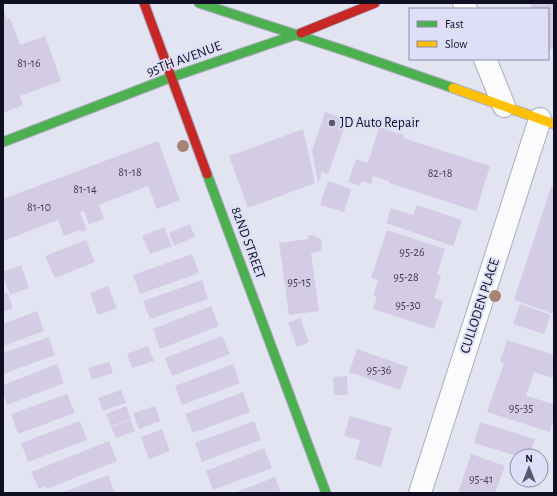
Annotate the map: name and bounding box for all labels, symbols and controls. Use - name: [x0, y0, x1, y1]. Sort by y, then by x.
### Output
- legend: [409, 8, 549, 60]
- text: Fast: [445, 18, 464, 30]
- text: Slow: [445, 38, 467, 50]
- street label: 95TH AVENUE: [145, 39, 224, 79]
- house number: 81-16: [17, 57, 41, 69]
- place label: JD Auto Repair: [340, 116, 420, 130]
- marker: JD Auto Repair: [327, 118, 337, 128]
- house number: 81-18: [118, 166, 142, 178]
- house number: 82-18: [428, 167, 453, 179]
- house number: 81-14: [73, 183, 97, 195]
- house number: 81-10: [27, 201, 51, 213]
- street label: 82ND STREET: [229, 205, 268, 281]
- house number: 95-26: [399, 246, 425, 258]
- street label: CULLODEN PLACE: [458, 257, 502, 355]
- house number: 95-28: [393, 271, 419, 283]
- house number: 95-15: [287, 276, 311, 288]
- house number: 95-30: [395, 299, 421, 311]
- house number: 95-36: [367, 364, 392, 376]
- house number: 95-35: [509, 402, 533, 414]
- north arrow: [509, 448, 549, 488]
- text: N: [525, 453, 533, 464]
- house number: 95-41: [469, 473, 493, 485]

